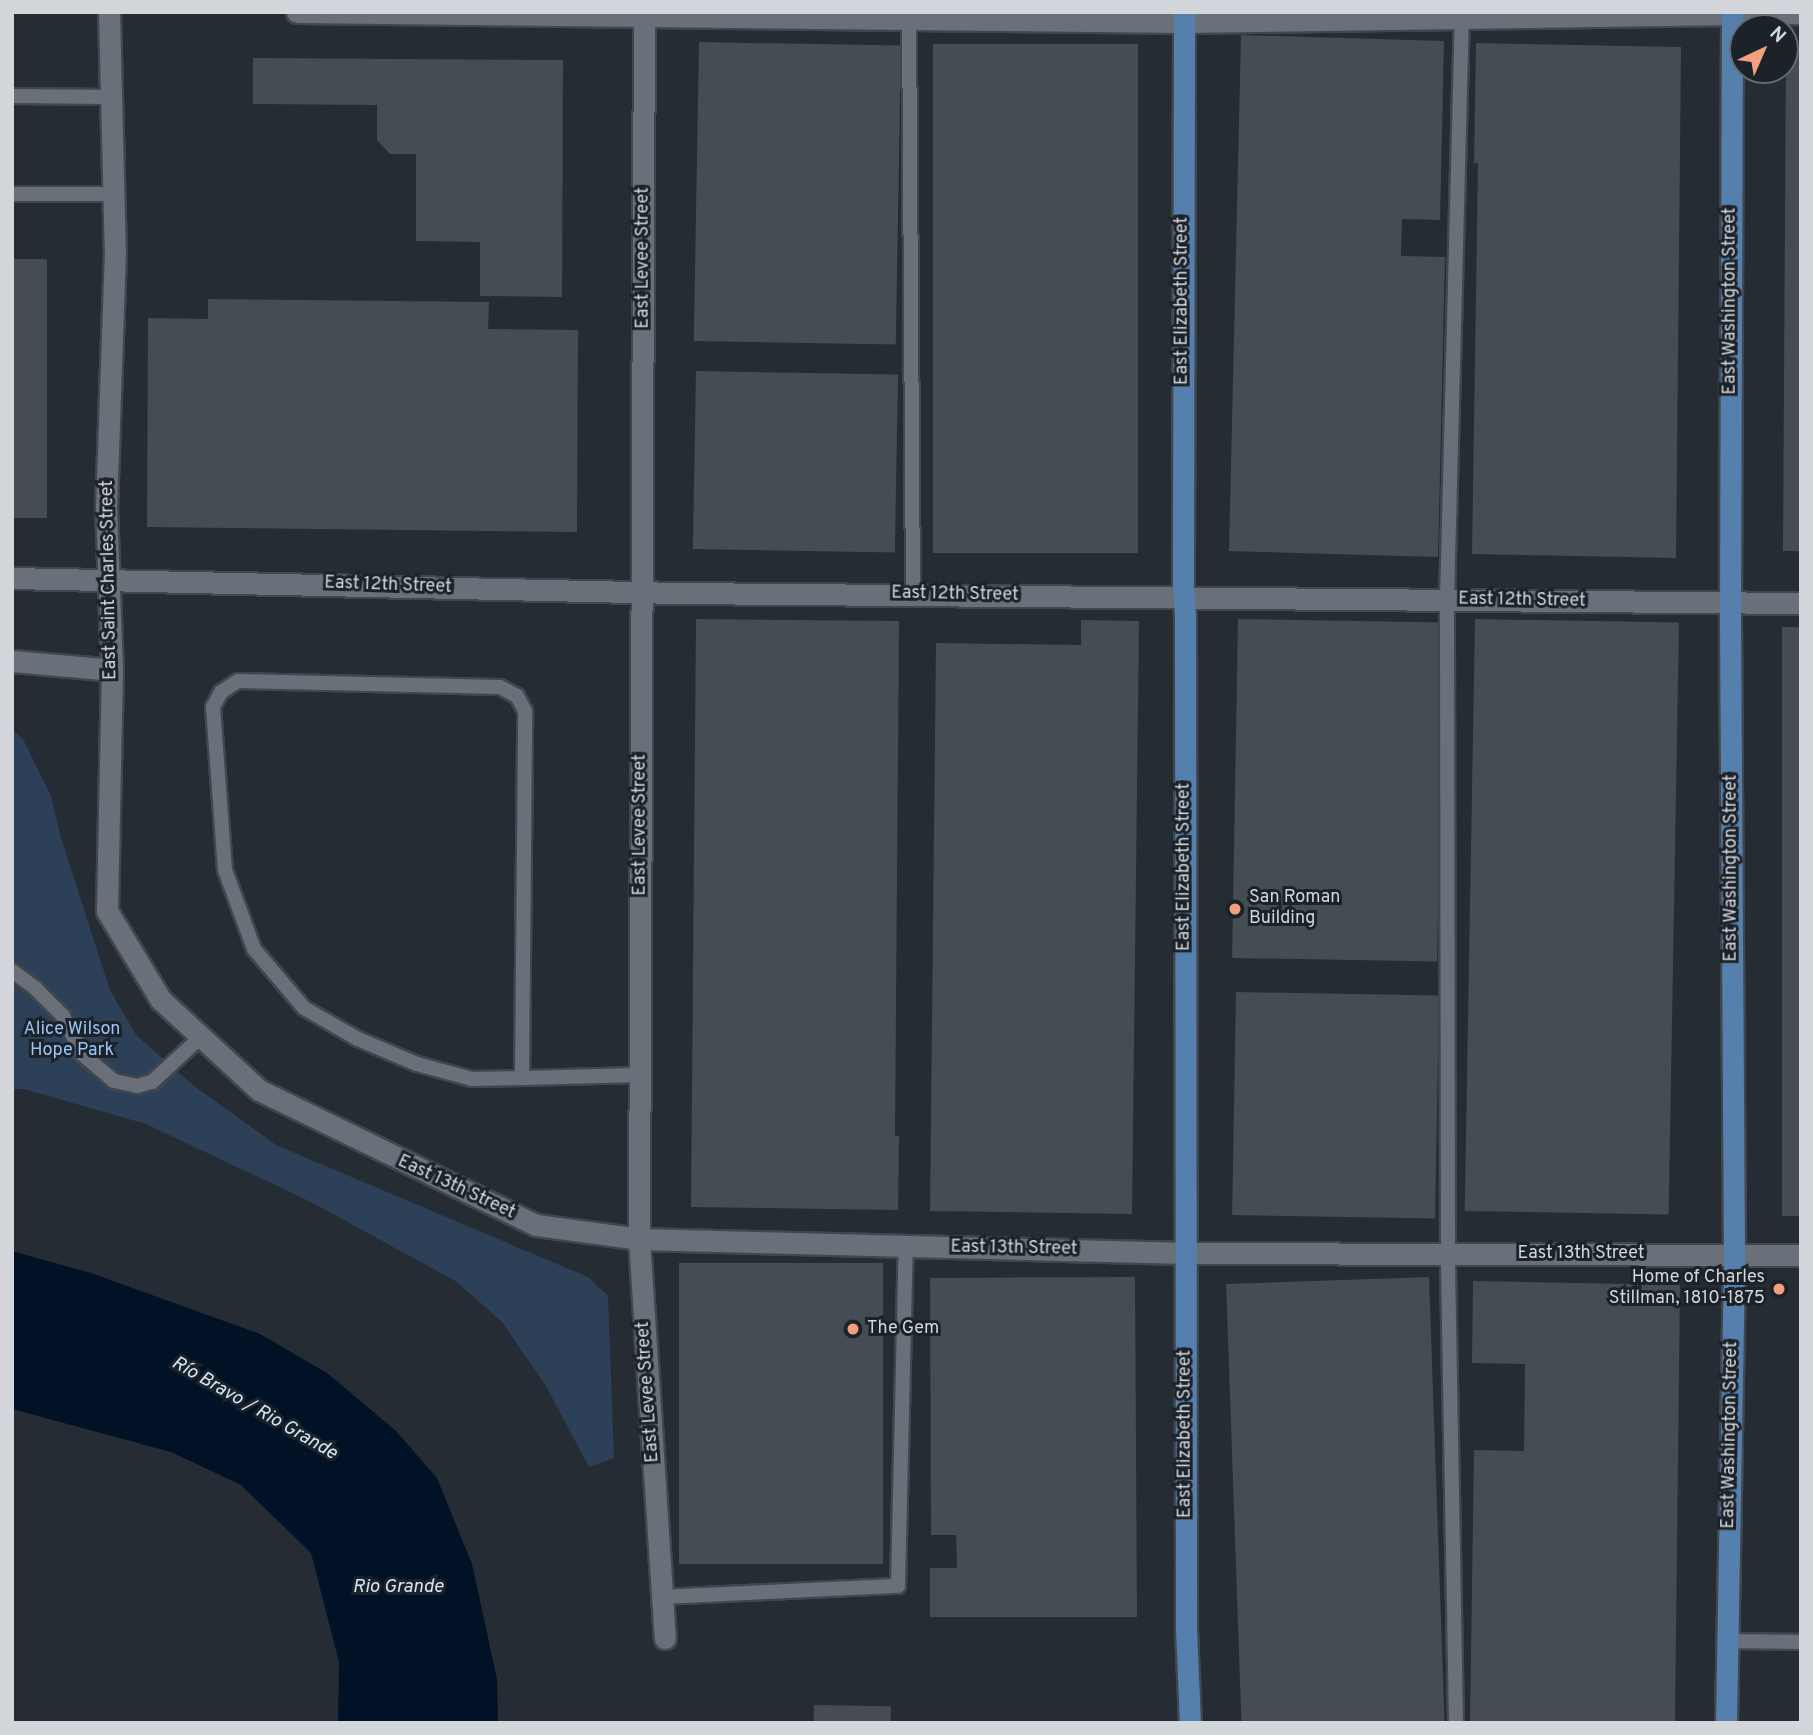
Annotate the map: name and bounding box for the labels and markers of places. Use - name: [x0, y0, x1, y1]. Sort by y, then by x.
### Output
- place label: San Roman Building: [1249, 888, 1340, 930]
- marker: San Roman Building: [1227, 901, 1243, 917]
- place label: Home of Charles Stillman, 1810-1875: [1609, 1268, 1765, 1310]
- marker: Home of Charles Stillman, 1810-1875: [1771, 1281, 1787, 1297]
- place label: The Gem: [867, 1318, 939, 1340]
- marker: The Gem: [845, 1321, 861, 1337]

